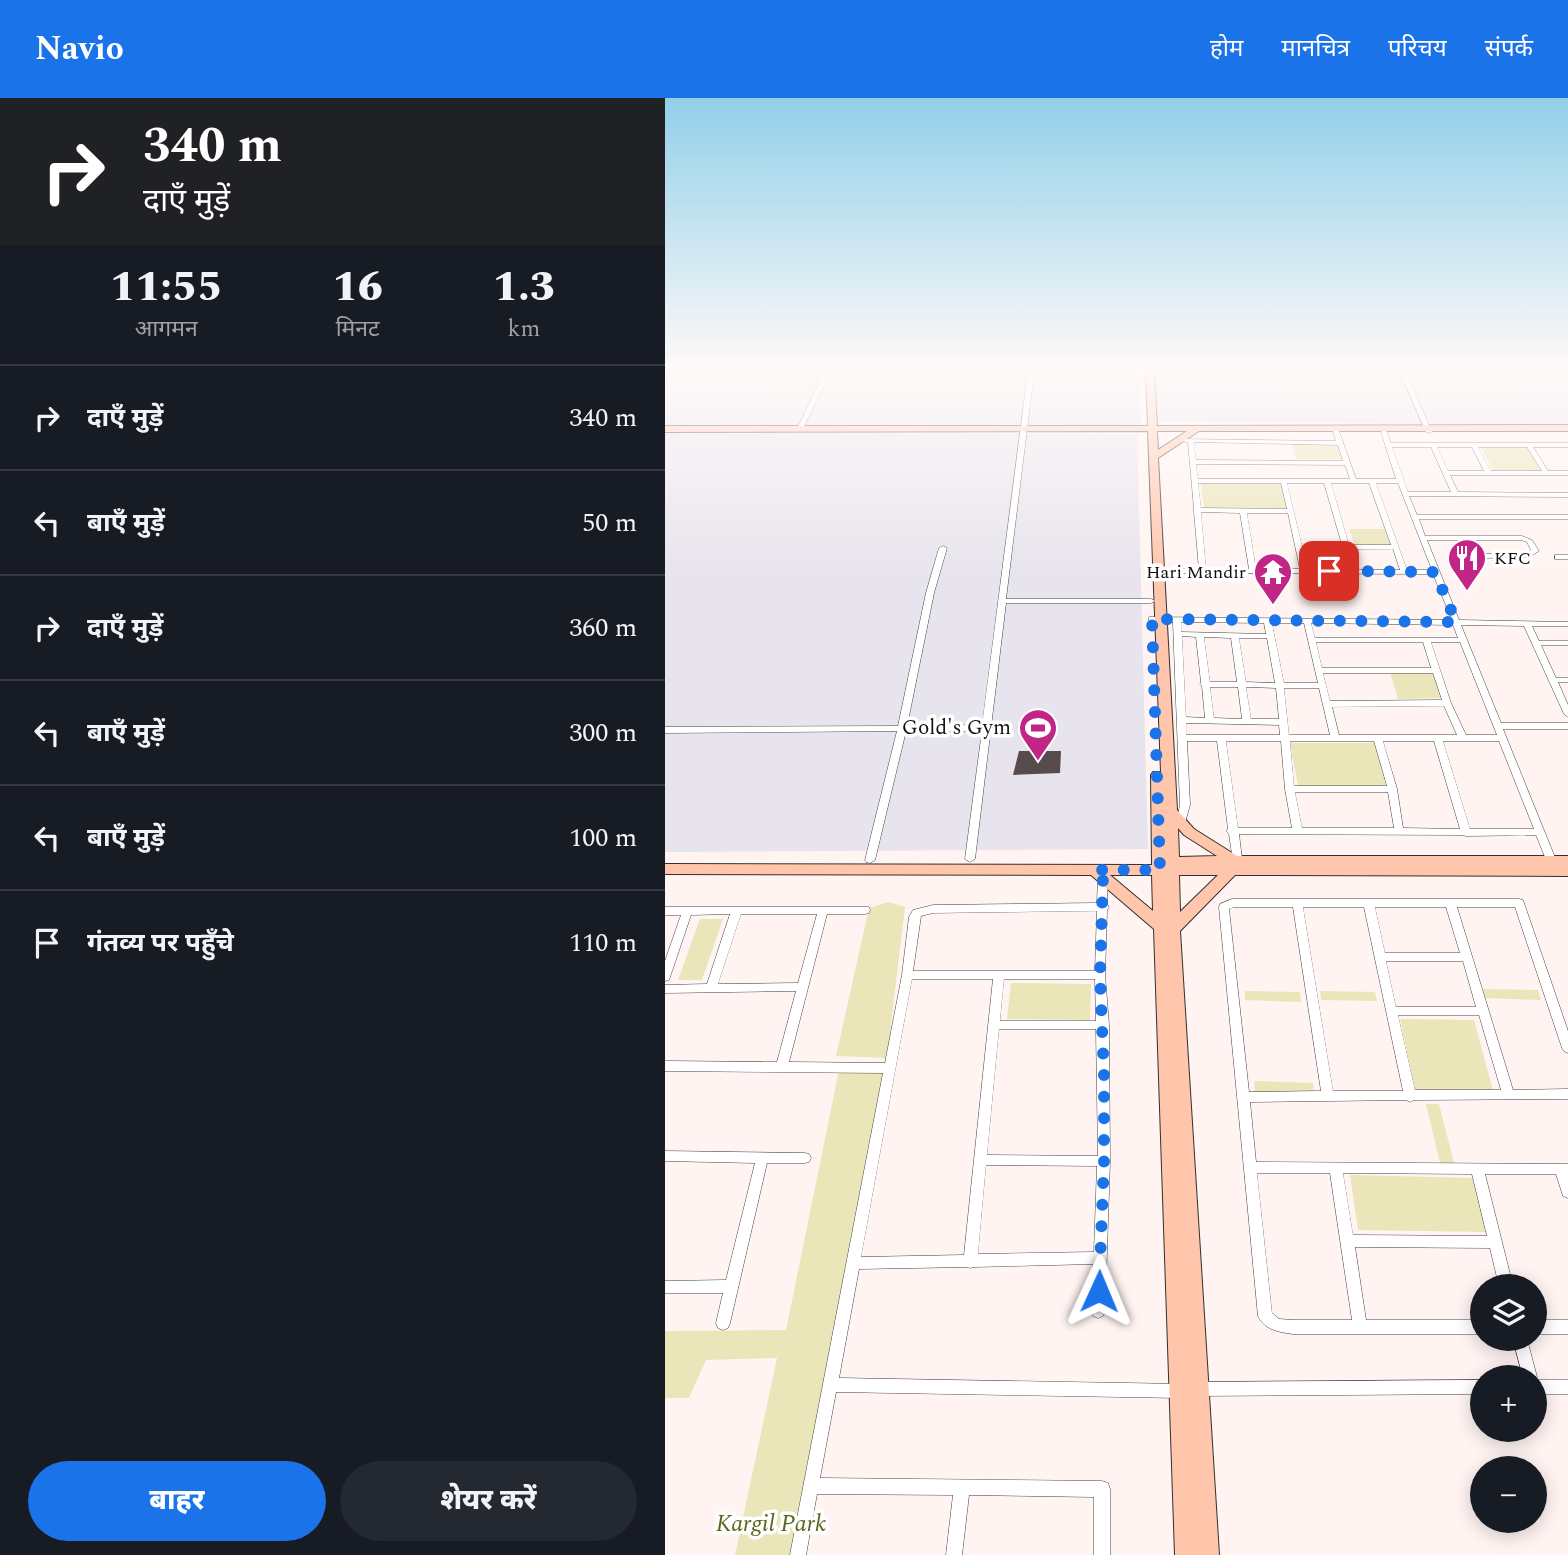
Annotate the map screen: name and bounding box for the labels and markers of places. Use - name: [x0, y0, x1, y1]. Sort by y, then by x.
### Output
- restaurant icon: KFC: [1446, 537, 1488, 592]
- pin: [1299, 541, 1359, 601]
- place label: KFC: [1494, 545, 1531, 572]
- temple icon: Hari Mandir: [1252, 551, 1294, 606]
- place label: Hari Mandir: [1146, 559, 1246, 586]
- sports icon: Gold's Gym: [1017, 707, 1059, 762]
- place label: Gold's Gym: [902, 712, 1011, 744]

